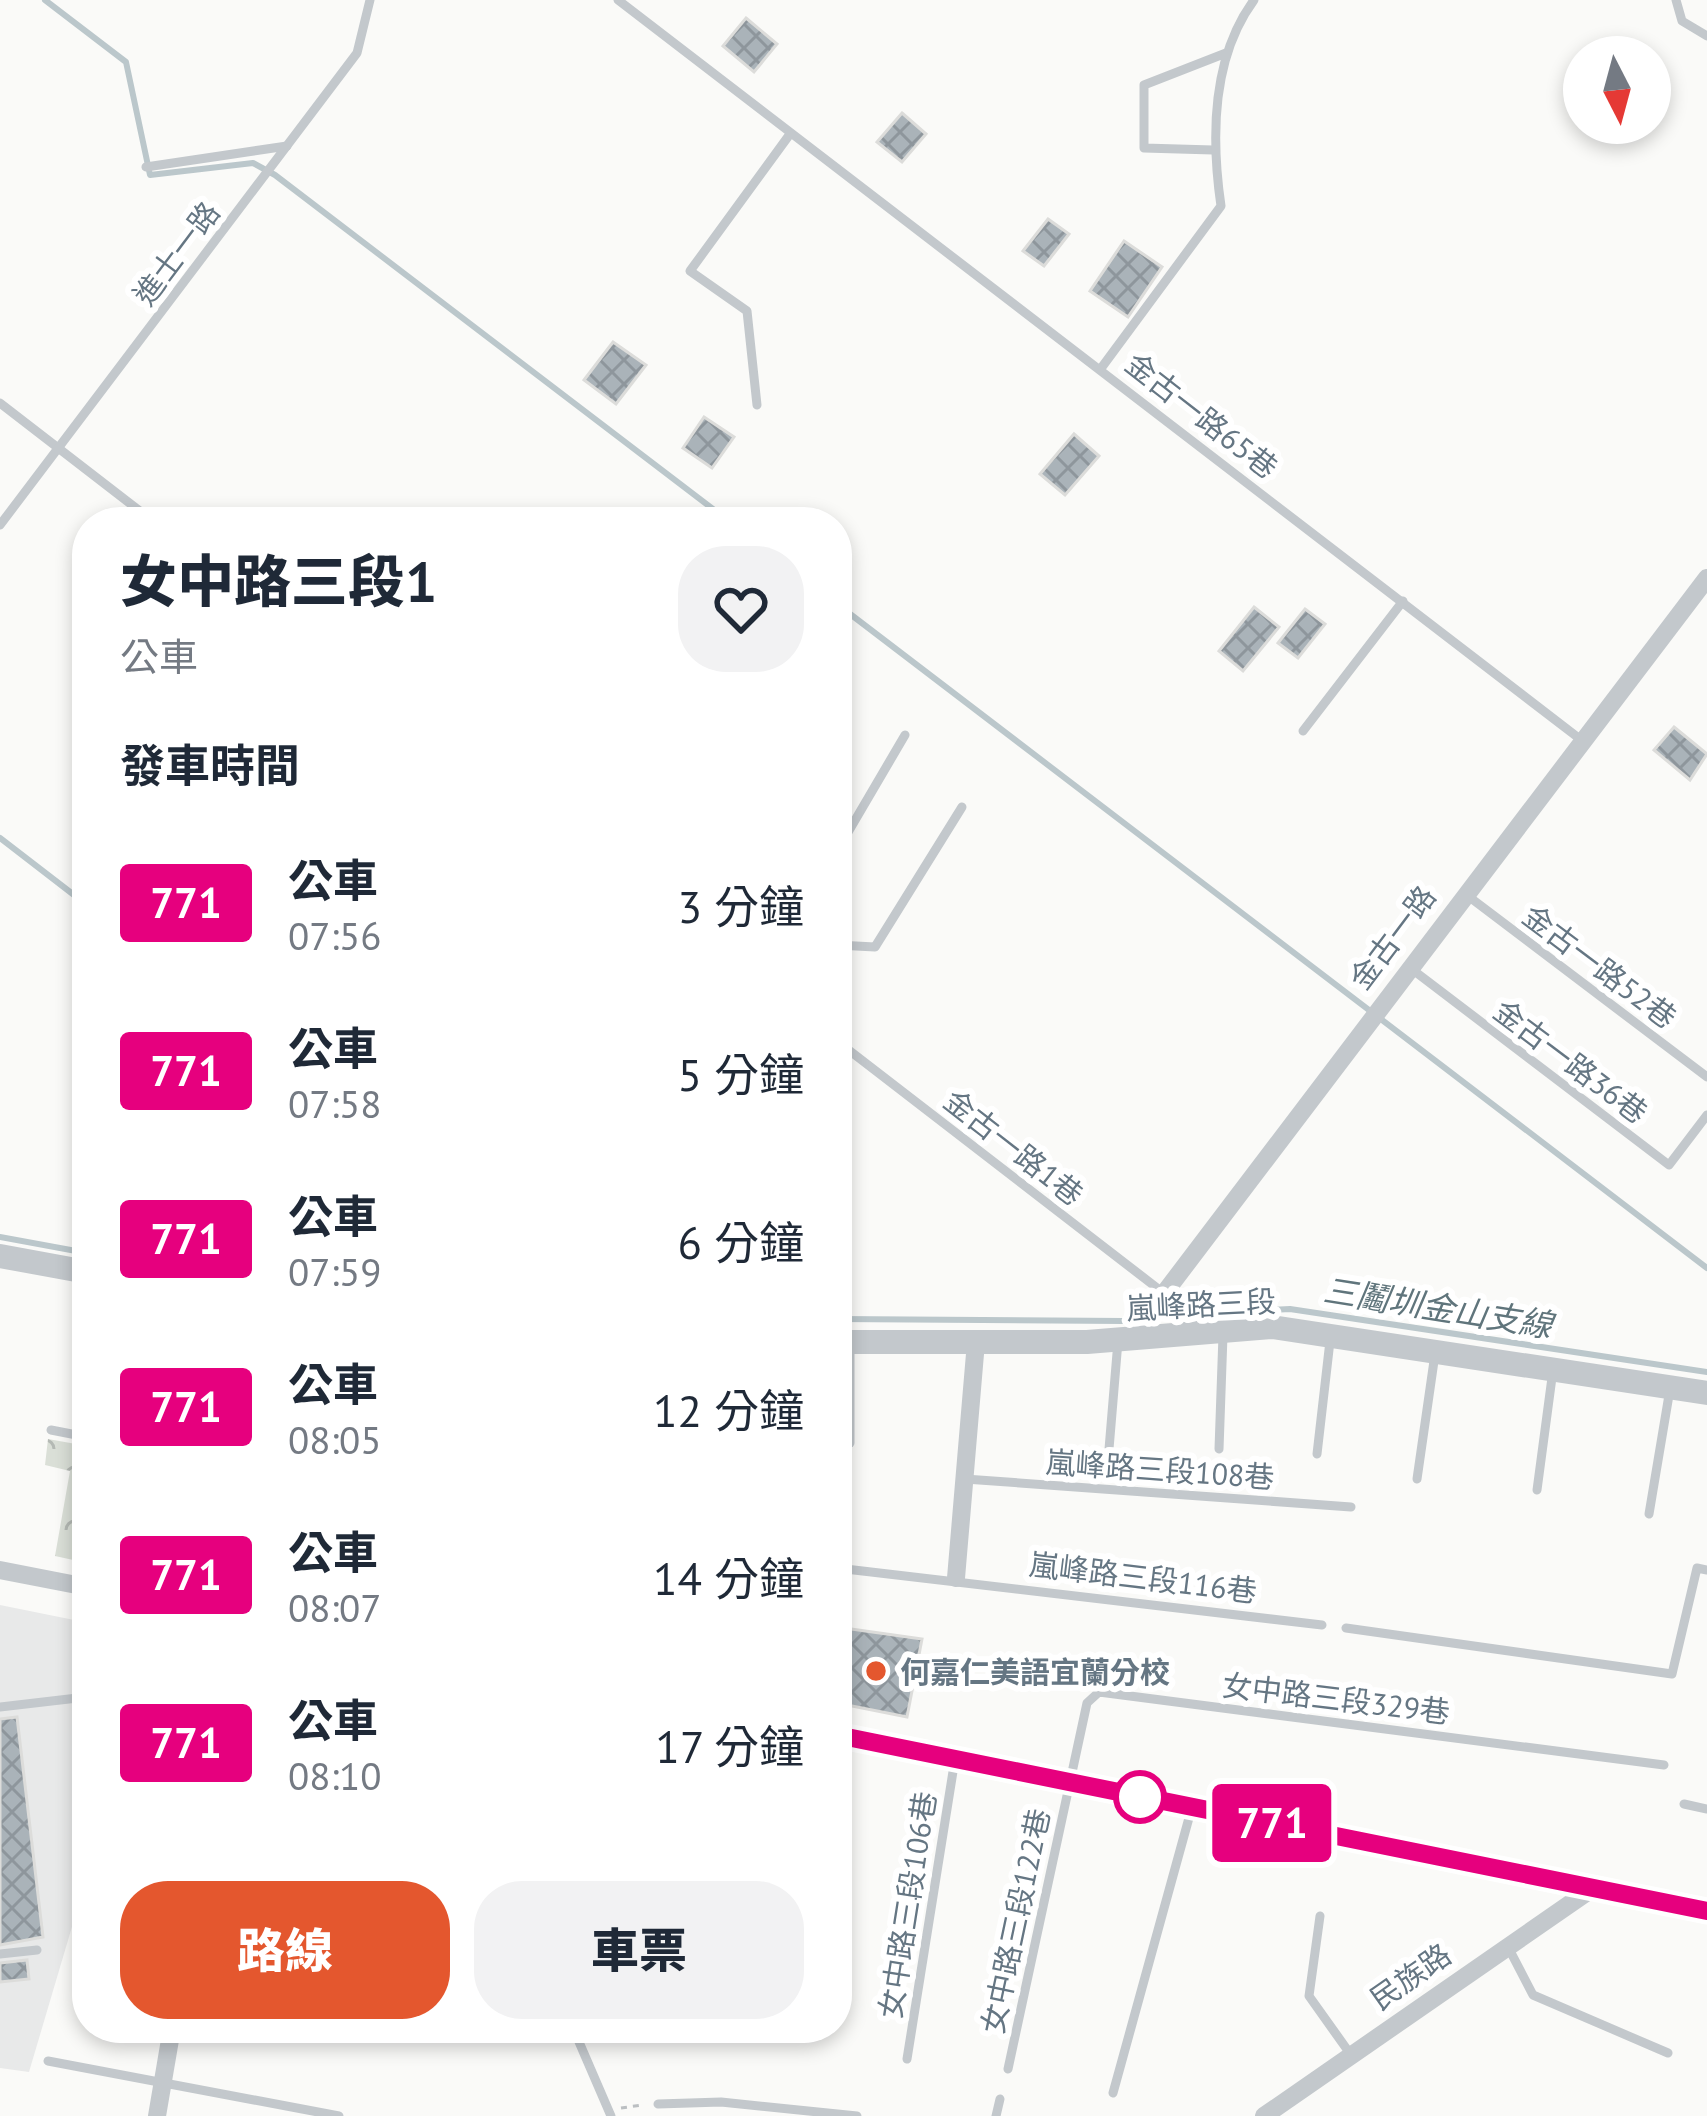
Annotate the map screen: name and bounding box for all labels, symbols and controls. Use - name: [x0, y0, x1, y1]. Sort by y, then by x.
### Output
- north arrow: [1563, 36, 1671, 144]
- map controls: [1563, 36, 1671, 144]
- street label: 進士一路: [124, 193, 228, 313]
- street label: 金古一路65巷: [1118, 343, 1286, 487]
- text: 女中路三段1: [120, 544, 437, 618]
- button: heart: [678, 546, 804, 672]
- text: 公車: [120, 631, 198, 682]
- text: 發車時間: [120, 736, 300, 794]
- text: 公車: [288, 851, 378, 909]
- text: 771: [150, 875, 222, 930]
- text: 3 分鐘: [677, 877, 804, 935]
- street label: 金古一路: [1340, 877, 1444, 997]
- street label: 金古一路52巷: [1515, 895, 1685, 1037]
- text: 07:56: [288, 910, 382, 961]
- street label: 金古一路36巷: [1486, 990, 1656, 1132]
- text: 公車: [288, 1019, 378, 1077]
- text: 771: [150, 1043, 222, 1098]
- text: 5 分鐘: [677, 1045, 804, 1103]
- text: 07:58: [288, 1078, 382, 1129]
- street label: 金古一路1巷: [936, 1080, 1092, 1214]
- text: 公車: [288, 1187, 378, 1245]
- text: 771: [150, 1211, 222, 1266]
- text: 6 分鐘: [677, 1213, 804, 1271]
- text: 07:59: [288, 1246, 382, 1297]
- water label: 三鬮圳金山支線: [1321, 1268, 1559, 1347]
- street label: 嵐峰路三段: [1125, 1281, 1277, 1327]
- text: 公車: [288, 1355, 378, 1413]
- text: 771: [150, 1379, 222, 1434]
- text: 12 分鐘: [653, 1381, 804, 1439]
- text: 08:05: [288, 1414, 382, 1465]
- street label: 嵐峰路三段108巷: [1044, 1442, 1276, 1496]
- text: 公車: [288, 1523, 378, 1581]
- street label: 嵐峰路三段116巷: [1027, 1544, 1259, 1610]
- text: 771: [150, 1547, 222, 1602]
- text: 14 分鐘: [653, 1549, 804, 1607]
- text: 08:07: [288, 1582, 382, 1633]
- place label: 何嘉仁美語宜蘭分校: [900, 1652, 1170, 1691]
- marker: 何嘉仁美語宜蘭分校: [863, 1658, 889, 1684]
- street label: 女中路三段329巷: [1220, 1665, 1452, 1731]
- text: 公車: [288, 1691, 378, 1749]
- text: 771: [150, 1715, 222, 1770]
- text: 17 分鐘: [655, 1717, 804, 1775]
- text: 08:10: [288, 1750, 382, 1801]
- unlabelled marker: [1115, 1772, 1165, 1822]
- line badge: 771: [1203, 1784, 1341, 1862]
- street label: 女中路三段106巷: [870, 1789, 944, 2021]
- text: 771: [1236, 1795, 1308, 1850]
- street label: 女中路三段122巷: [972, 1805, 1058, 2037]
- button: 路線: [120, 1881, 450, 2019]
- button: 車票: [474, 1881, 804, 2019]
- street label: 民族路: [1362, 1934, 1458, 2018]

